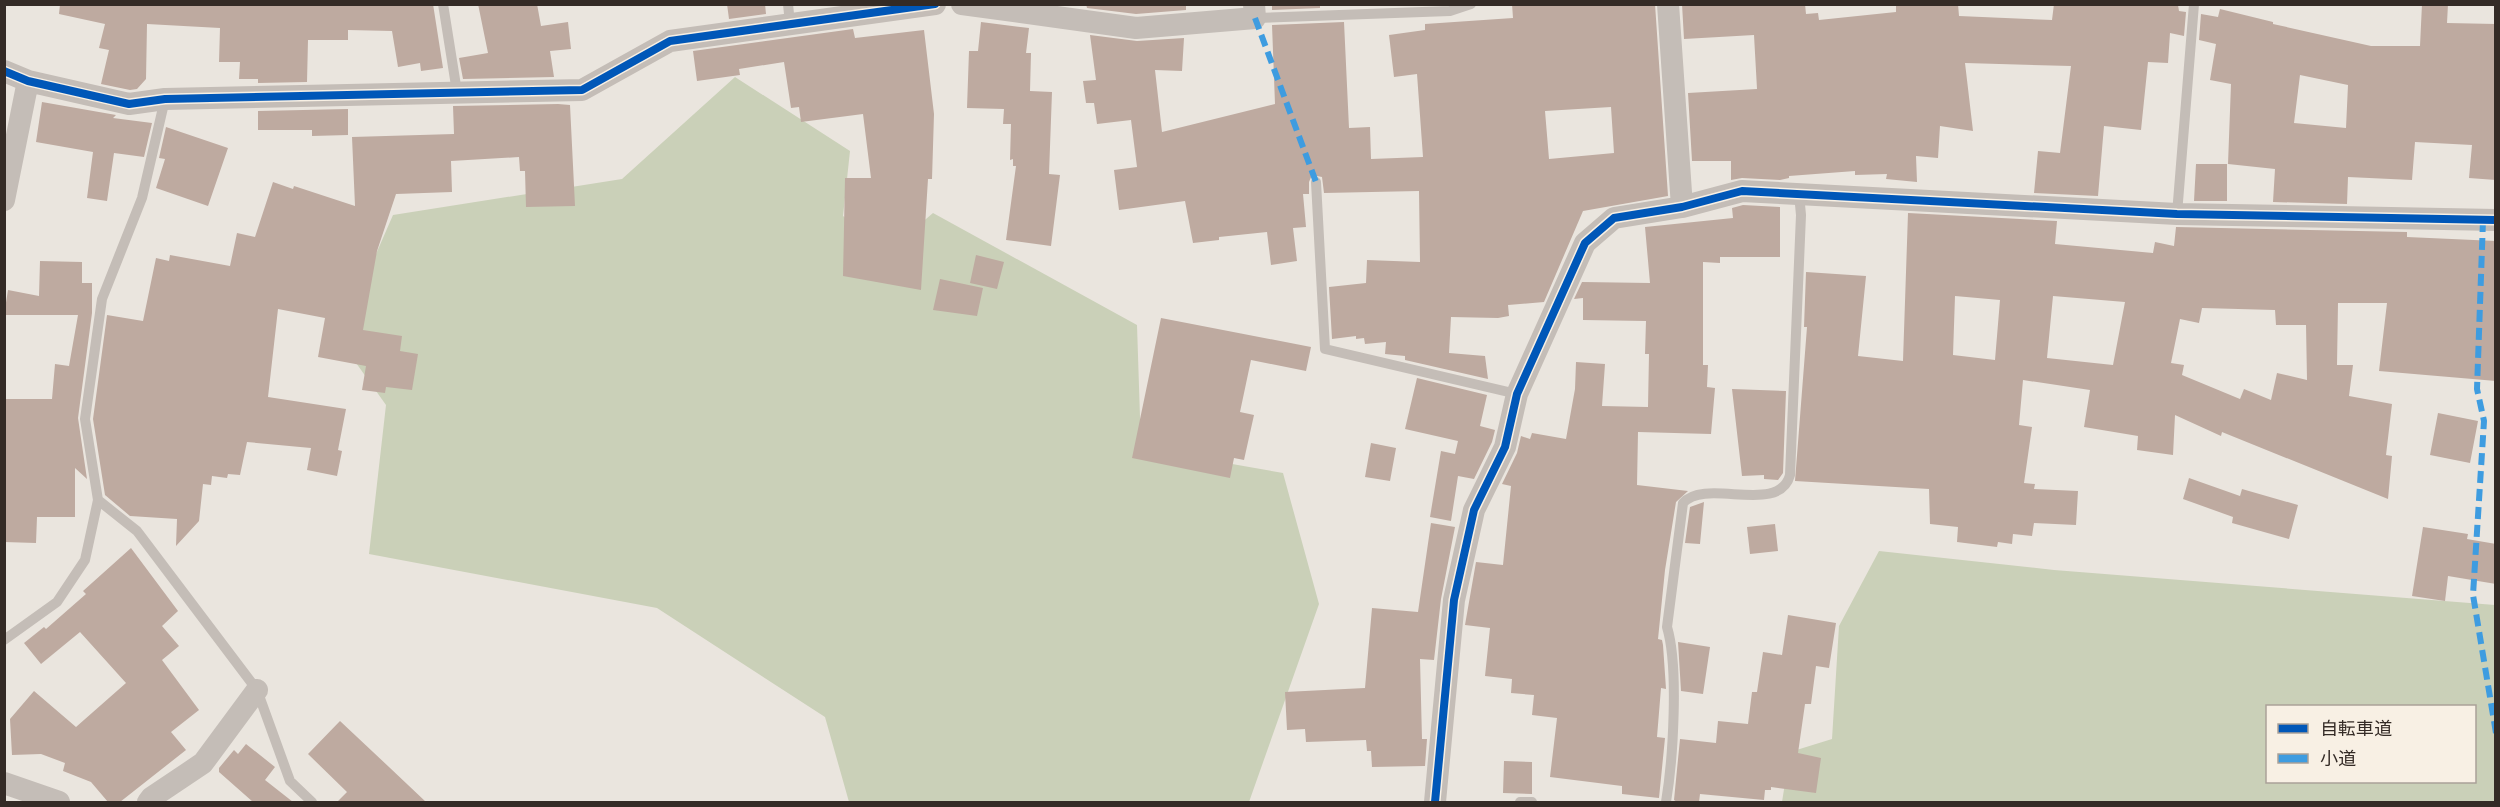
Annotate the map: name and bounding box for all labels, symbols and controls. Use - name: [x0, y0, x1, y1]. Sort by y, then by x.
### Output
- legend: [2266, 705, 2476, 783]
- text: 自転車道: [2320, 717, 2392, 739]
- text: 小道: [2320, 747, 2356, 769]

